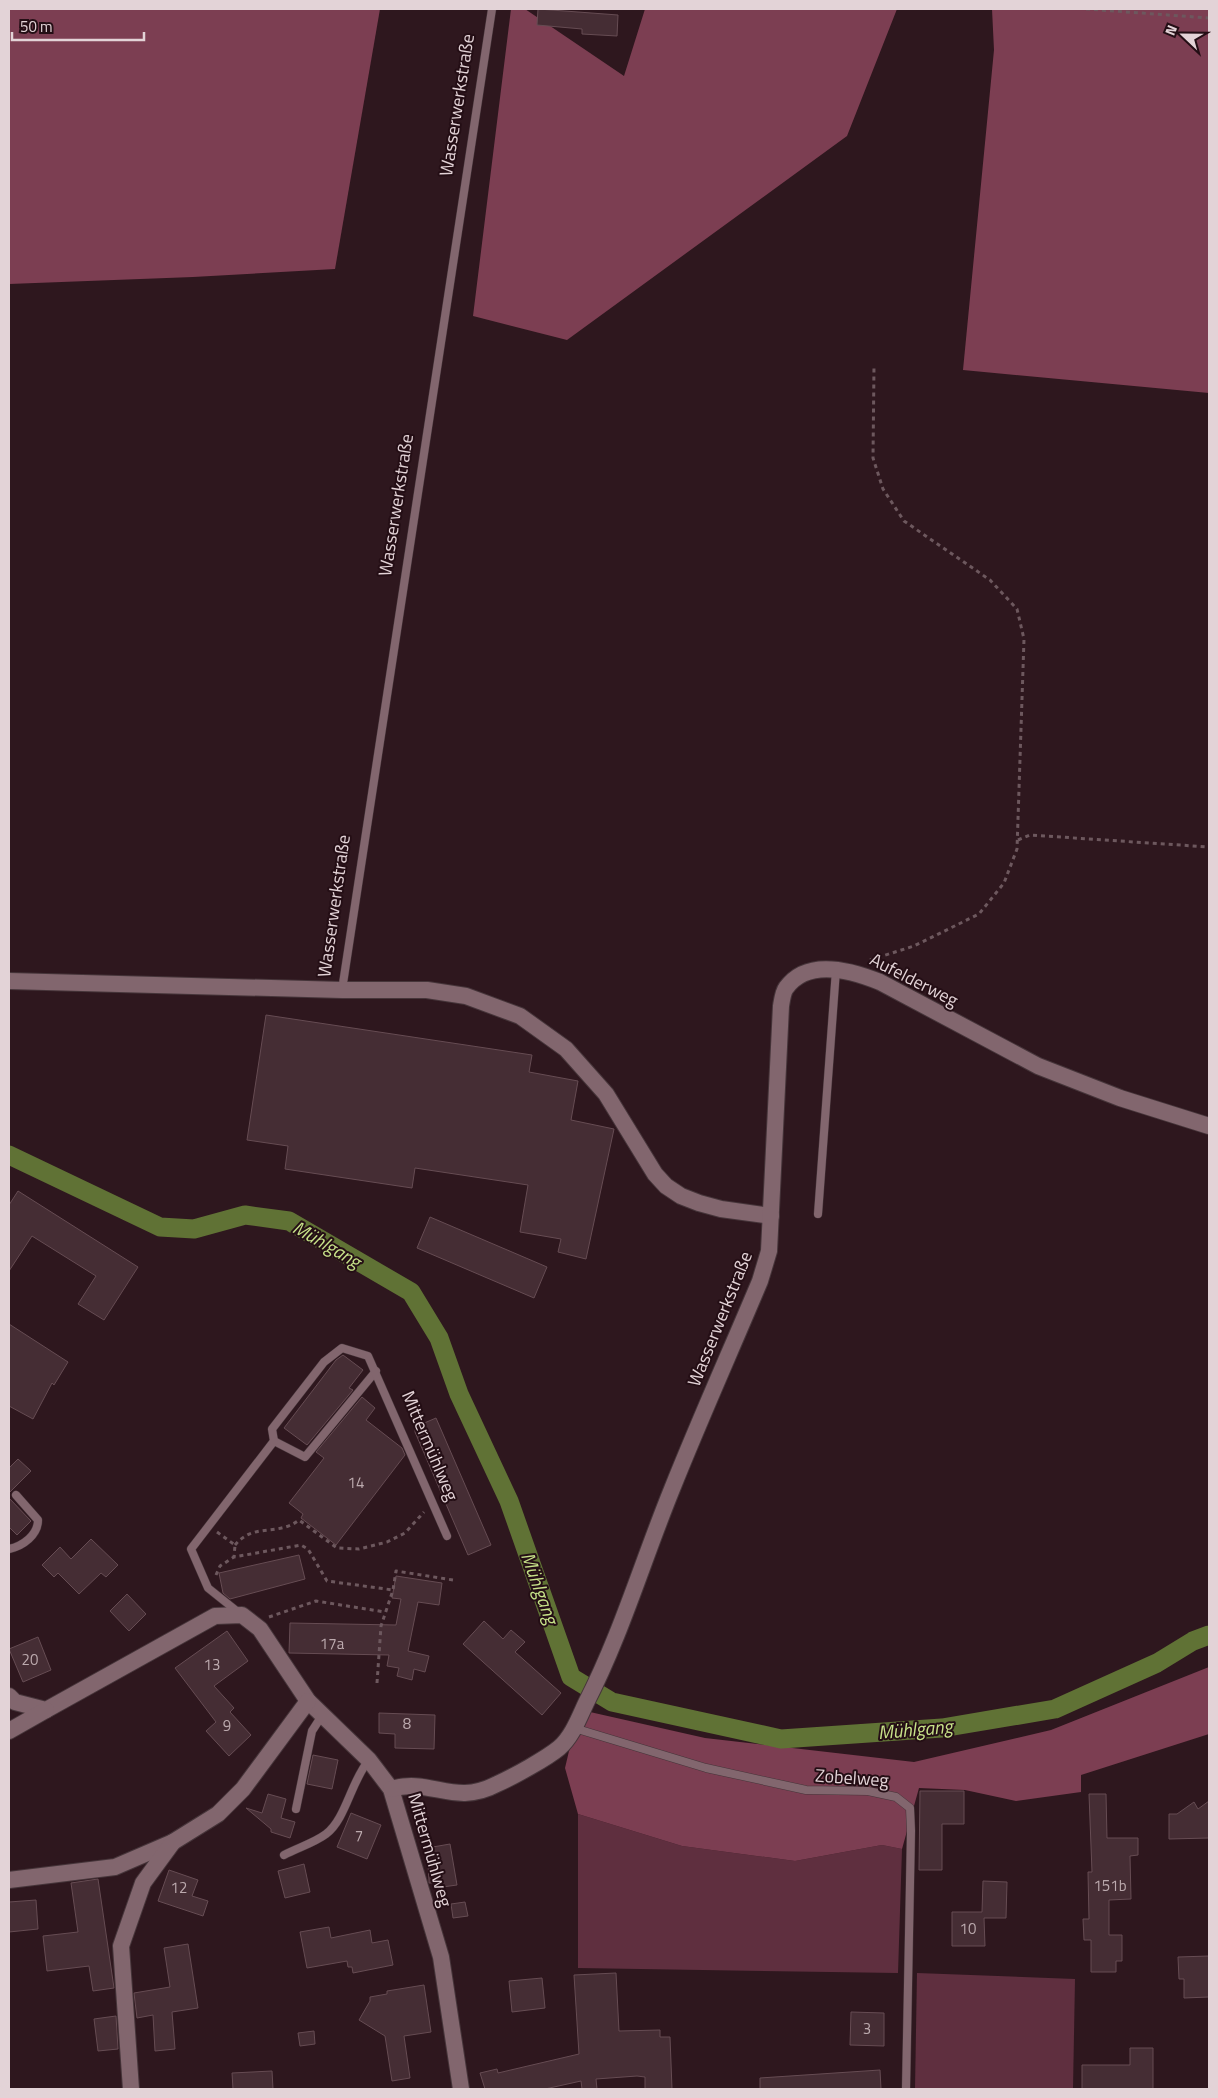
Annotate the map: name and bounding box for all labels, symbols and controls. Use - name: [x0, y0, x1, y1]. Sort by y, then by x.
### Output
- scale bar: [12, 10, 145, 42]
- north arrow: [1158, 10, 1208, 60]
- text: 50 m: [20, 15, 53, 38]
- text: N: [1159, 22, 1182, 38]
- street label: Wasserwerkstraße: [432, 32, 481, 178]
- street label: Wasserwerkstraße: [371, 432, 420, 578]
- street label: Wasserwerkstraße: [310, 833, 357, 979]
- street label: Aufelderweg: [865, 946, 963, 1013]
- water label: Mühlgang: [288, 1212, 369, 1276]
- street label: Wasserwerkstraße: [680, 1247, 759, 1390]
- street label: Mittermühlweg: [395, 1386, 466, 1505]
- house number: 14: [348, 1471, 364, 1494]
- water label: Mühlgang: [514, 1548, 568, 1630]
- house number: 17a: [320, 1632, 345, 1655]
- house number: 20: [22, 1648, 38, 1671]
- house number: 13: [204, 1653, 220, 1676]
- water label: Mühlgang: [877, 1711, 955, 1746]
- house number: 8: [403, 1712, 411, 1735]
- house number: 9: [223, 1714, 231, 1737]
- street label: Zobelweg: [814, 1761, 890, 1794]
- street label: Mittermühlweg: [401, 1790, 460, 1910]
- house number: 7: [355, 1824, 363, 1847]
- house number: 151b: [1093, 1874, 1127, 1897]
- house number: 12: [171, 1876, 187, 1899]
- house number: 10: [960, 1917, 976, 1940]
- house number: 3: [863, 2017, 871, 2040]

